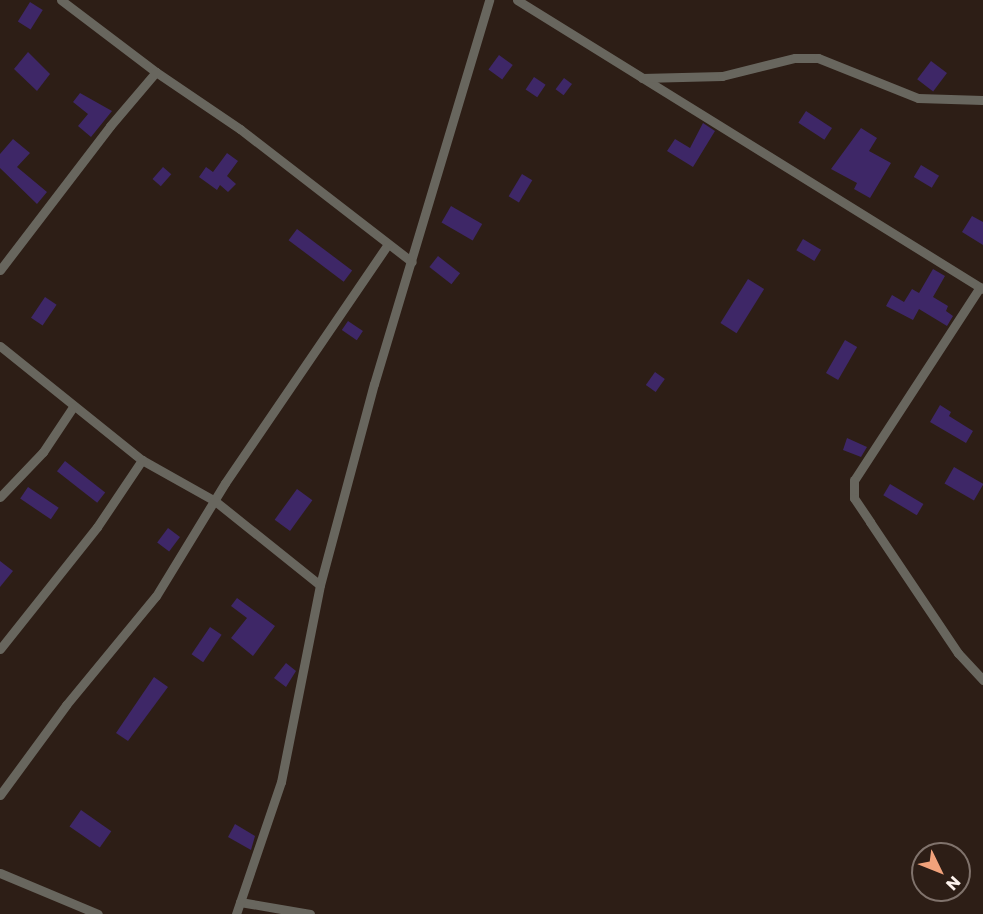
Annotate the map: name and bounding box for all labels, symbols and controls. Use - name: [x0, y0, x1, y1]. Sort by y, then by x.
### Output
- north arrow: [911, 842, 971, 902]
- text: N: [941, 871, 966, 895]

